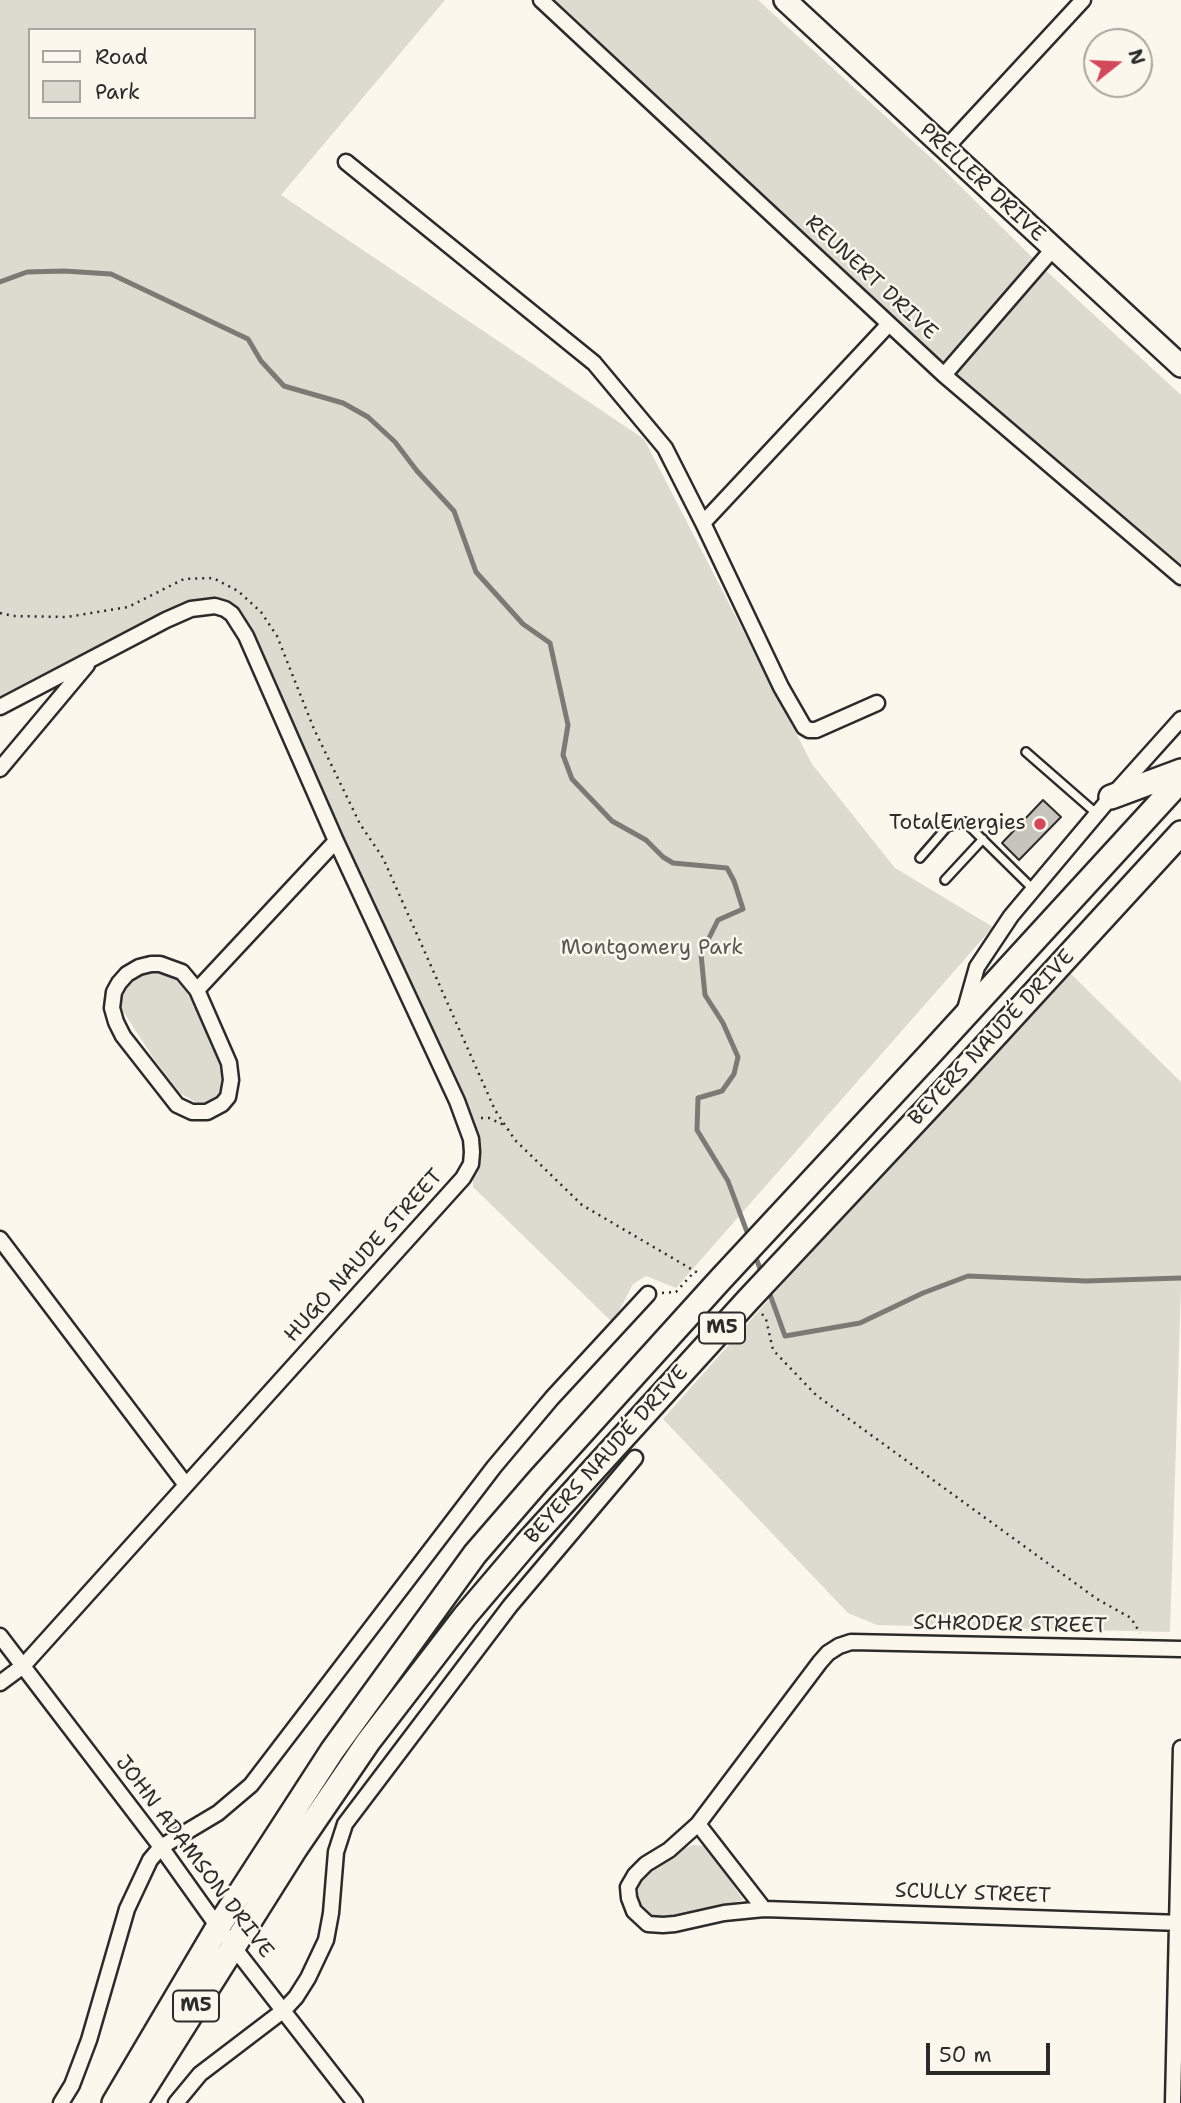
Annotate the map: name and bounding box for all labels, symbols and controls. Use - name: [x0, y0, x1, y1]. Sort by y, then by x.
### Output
- legend: [28, 28, 256, 119]
- north arrow: [1083, 28, 1153, 98]
- text: Road: [95, 43, 148, 71]
- text: N: [1122, 46, 1151, 68]
- text: Park: [95, 78, 140, 106]
- street label: PRELLER DRIVE: [914, 118, 1050, 248]
- street label: REUNERT DRIVE: [800, 210, 942, 346]
- place label: TotalEnergies: [889, 811, 1026, 837]
- marker: TotalEnergies: [1032, 816, 1048, 832]
- park label: Montgomery Park: [561, 936, 743, 962]
- street label: BEYERS NAUDÉ DRIVE: [904, 945, 1080, 1131]
- street label: HUGO NAUDE STREET: [280, 1164, 448, 1348]
- road number: M5: [699, 1312, 745, 1344]
- street label: BEYERS NAUDÉ DRIVE: [520, 1361, 694, 1549]
- street label: SCHRODER STREET: [913, 1611, 1107, 1639]
- street label: JOHN ADAMSON DRIVE: [110, 1751, 278, 1963]
- street label: SCULLY STREET: [895, 1879, 1051, 1909]
- road number: M5: [173, 1990, 219, 2022]
- scale bar: [929, 2030, 1053, 2074]
- text: 50 m: [939, 2041, 992, 2069]

